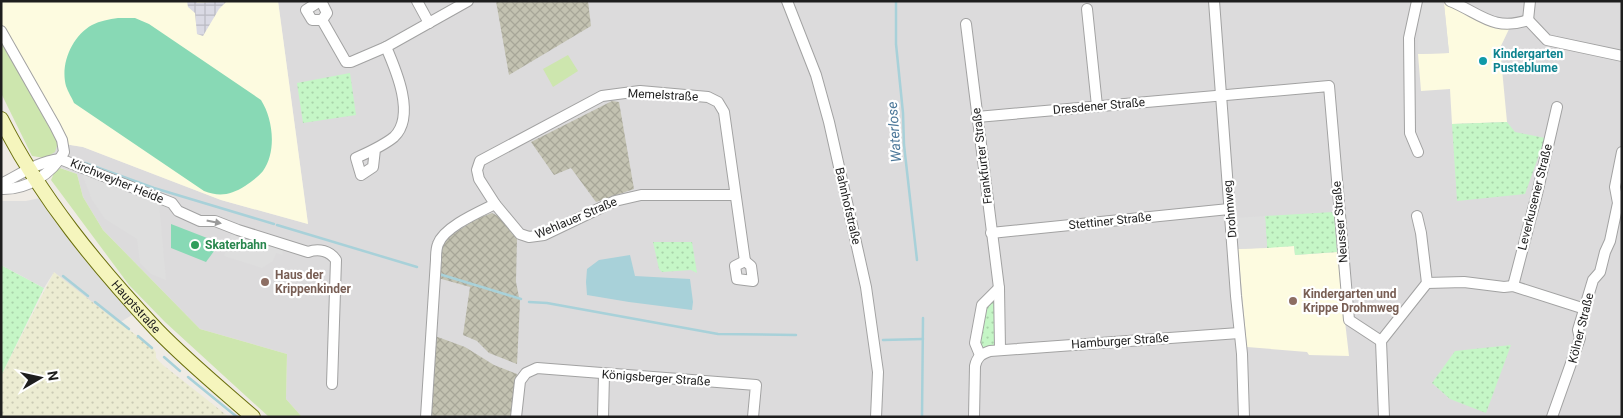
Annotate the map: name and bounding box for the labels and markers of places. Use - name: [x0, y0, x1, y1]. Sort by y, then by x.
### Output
- place label: Kindergarten Pusteblume: [1493, 47, 1564, 75]
- marker: Kindergarten Pusteblume: [1477, 55, 1489, 67]
- place label: Skaterbahn: [205, 238, 267, 252]
- marker: Skaterbahn: [189, 239, 201, 251]
- place label: Haus der Krippenkinder: [275, 268, 351, 296]
- marker: Haus der Krippenkinder: [259, 276, 271, 288]
- place label: Kindergarten und Krippe Drohmweg: [1303, 287, 1399, 315]
- marker: Kindergarten und Krippe Drohmweg: [1287, 295, 1299, 307]

